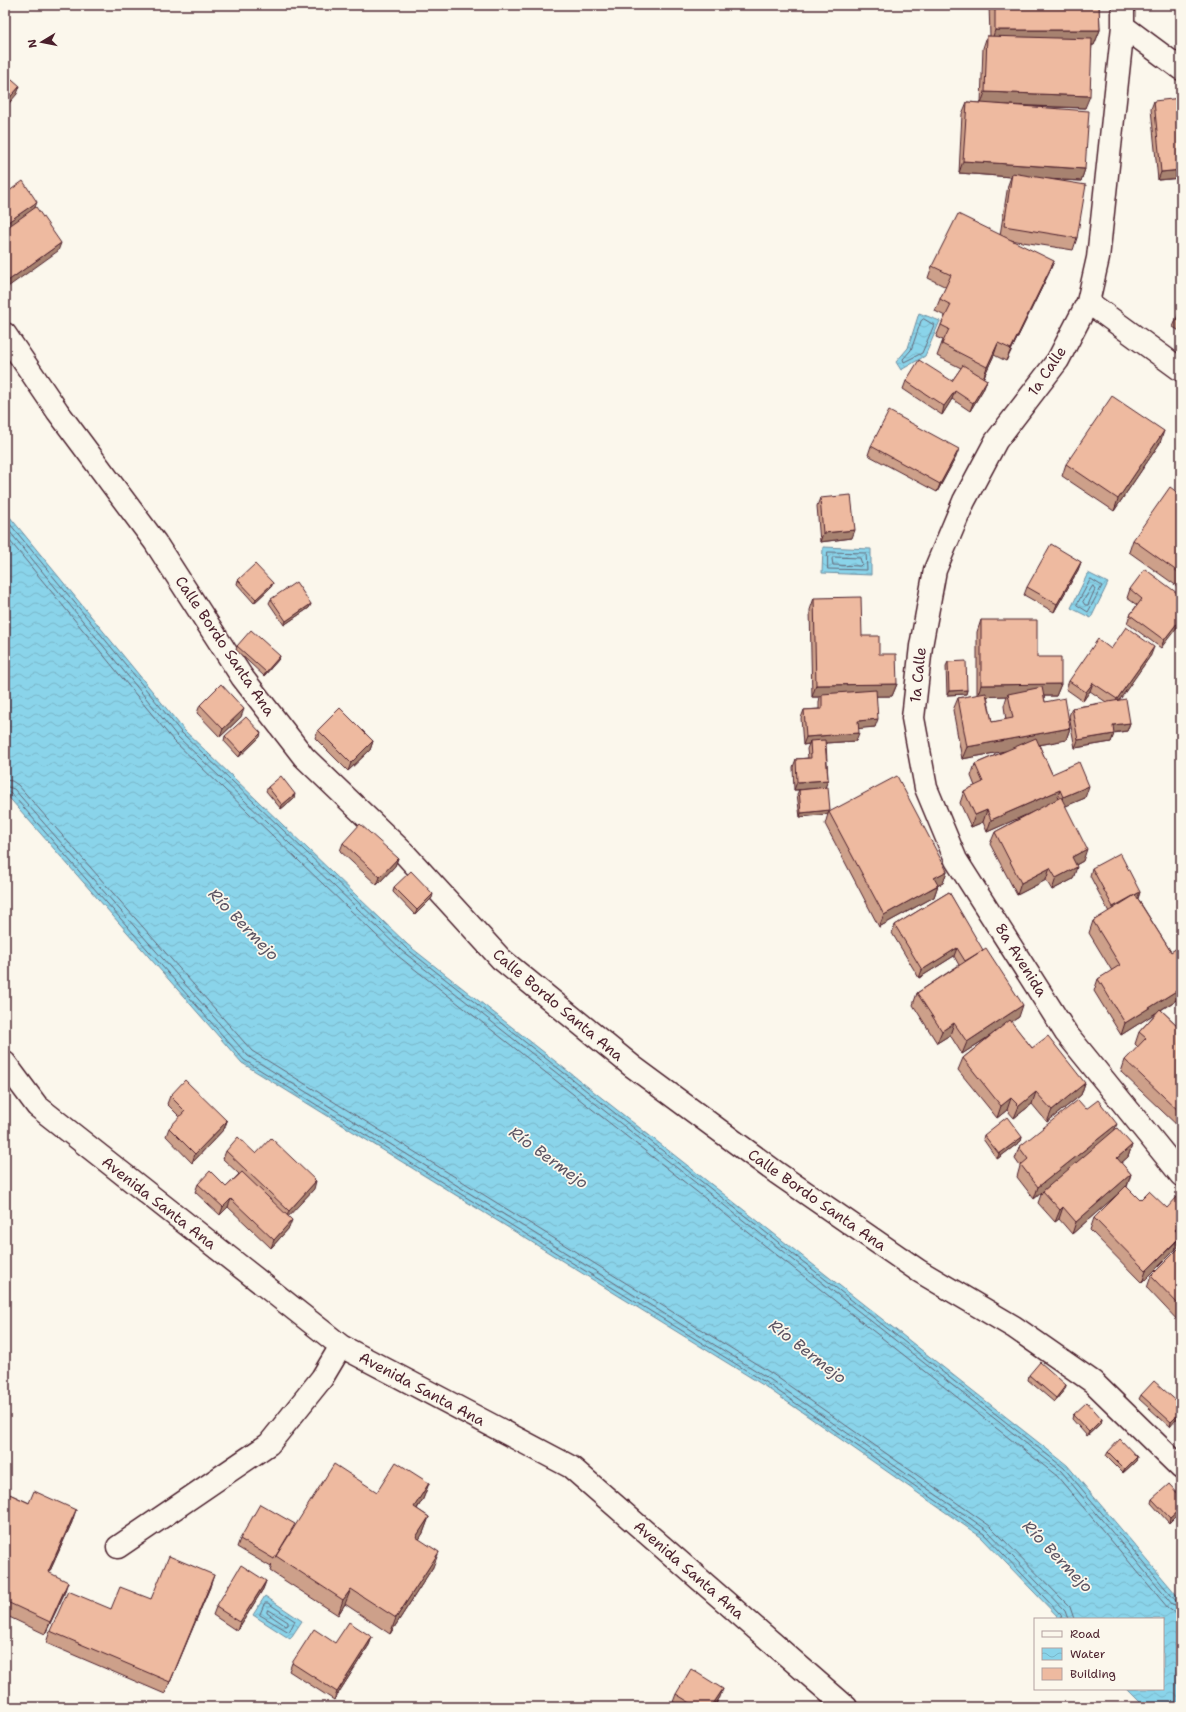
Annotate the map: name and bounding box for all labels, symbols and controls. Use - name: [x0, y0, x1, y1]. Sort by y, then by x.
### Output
- north arrow: [22, 22, 62, 62]
- text: N: [24, 38, 41, 49]
- street label: 1a Calle: [1023, 342, 1071, 400]
- street label: Calle Bordo Santa Ana: [171, 572, 280, 720]
- street label: 1a Calle: [905, 646, 931, 704]
- water label: Río Bermejo: [204, 884, 284, 965]
- street label: 8a Avenida: [990, 919, 1052, 1001]
- street label: Calle Bordo Santa Ana: [488, 944, 628, 1066]
- water label: Río Bermejo: [505, 1122, 593, 1193]
- street label: Calle Bordo Santa Ana: [744, 1145, 891, 1256]
- street label: Avenida Santa Ana: [98, 1152, 221, 1254]
- water label: Río Bermejo: [765, 1315, 851, 1388]
- street label: Avenida Santa Ana: [355, 1347, 489, 1431]
- street label: Avenida Santa Ana: [630, 1516, 749, 1624]
- water label: Río Bermejo: [1018, 1516, 1098, 1597]
- legend: [1034, 1618, 1164, 1690]
- text: Road: [1070, 1626, 1101, 1642]
- text: Water: [1070, 1646, 1106, 1662]
- text: Building: [1070, 1666, 1116, 1682]

